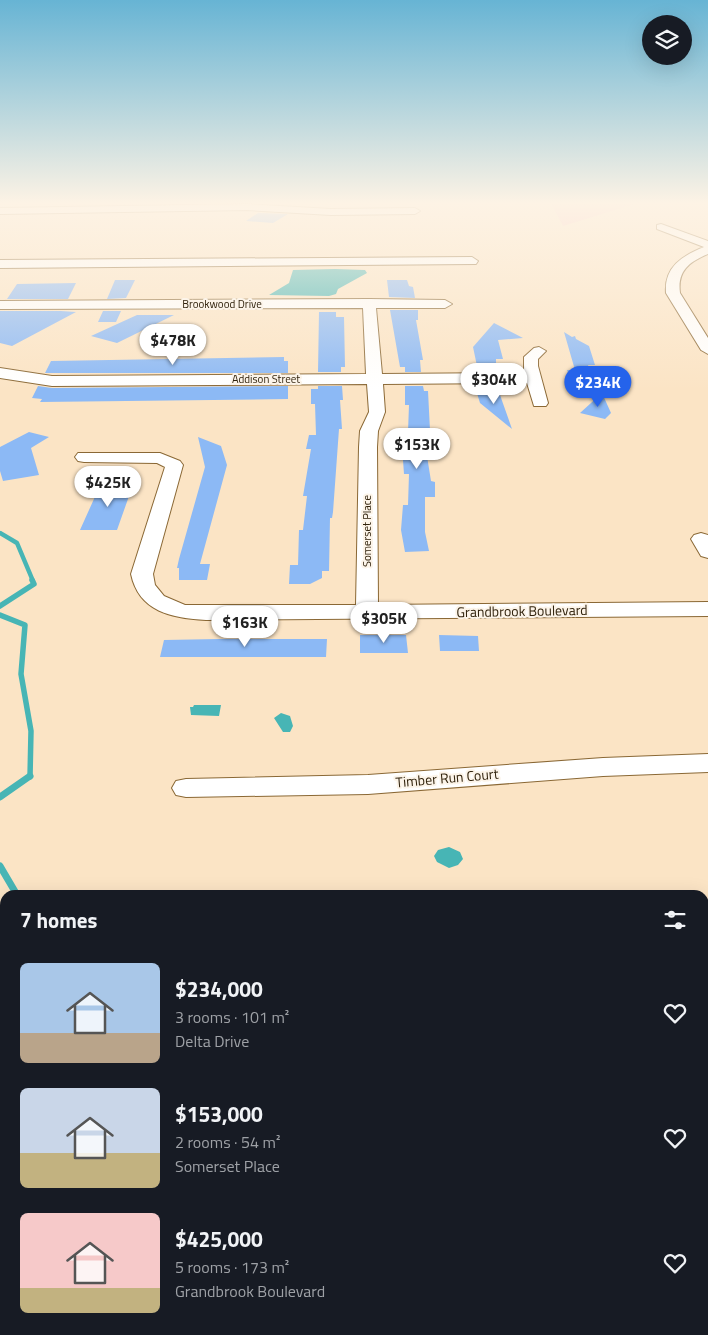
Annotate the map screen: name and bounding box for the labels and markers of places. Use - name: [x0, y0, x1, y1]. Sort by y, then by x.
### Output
- pin: $478K: [138, 324, 208, 366]
- pin: $304K: [459, 362, 529, 405]
- pin: $234K: [563, 366, 633, 408]
- pin: $153K: [382, 428, 452, 470]
- pin: $425K: [73, 466, 143, 508]
- pin: $305K: [349, 602, 419, 644]
- pin: $163K: [210, 606, 280, 648]

